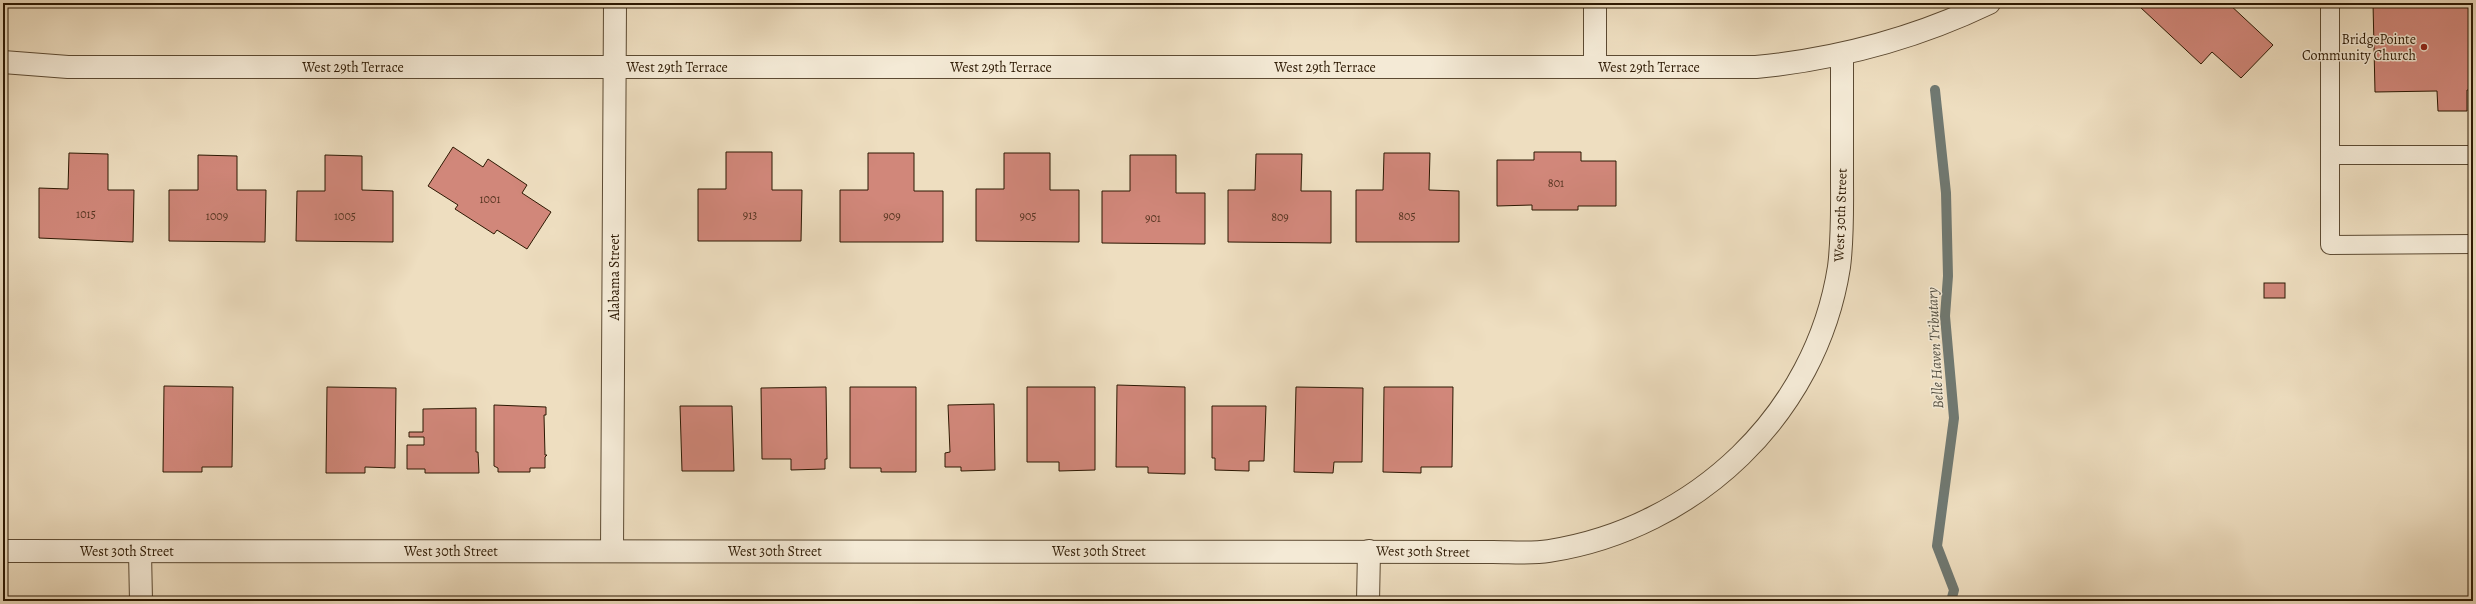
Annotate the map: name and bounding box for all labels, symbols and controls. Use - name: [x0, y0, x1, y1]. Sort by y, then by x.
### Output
- place label: BridgePointe Community Church: [2302, 30, 2417, 65]
- marker: BridgePointe Community Church: [2419, 42, 2429, 52]
- street label: West 29th Terrace: [301, 58, 404, 77]
- street label: West 29th Terrace: [625, 58, 728, 77]
- street label: West 29th Terrace: [949, 58, 1052, 77]
- street label: West 29th Terrace: [1273, 58, 1376, 77]
- street label: West 29th Terrace: [1597, 58, 1700, 77]
- street label: West 30th Street: [1829, 167, 1852, 263]
- house number: 801: [1548, 175, 1564, 191]
- house number: 1001: [479, 191, 501, 207]
- house number: 1015: [76, 206, 96, 222]
- house number: 913: [743, 207, 757, 223]
- house number: 1009: [206, 208, 228, 224]
- house number: 1005: [334, 208, 356, 224]
- house number: 909: [883, 208, 901, 224]
- house number: 905: [1019, 208, 1037, 224]
- house number: 805: [1398, 208, 1416, 224]
- house number: 809: [1271, 209, 1289, 225]
- house number: 901: [1145, 210, 1161, 226]
- street label: Alabama Street: [605, 233, 624, 321]
- water label: Belle Haven Tributary: [1922, 286, 1948, 409]
- street label: West 30th Street: [1375, 541, 1470, 562]
- street label: West 30th Street: [79, 542, 174, 561]
- street label: West 30th Street: [403, 542, 498, 561]
- street label: West 30th Street: [727, 542, 822, 561]
- street label: West 30th Street: [1051, 542, 1146, 561]

